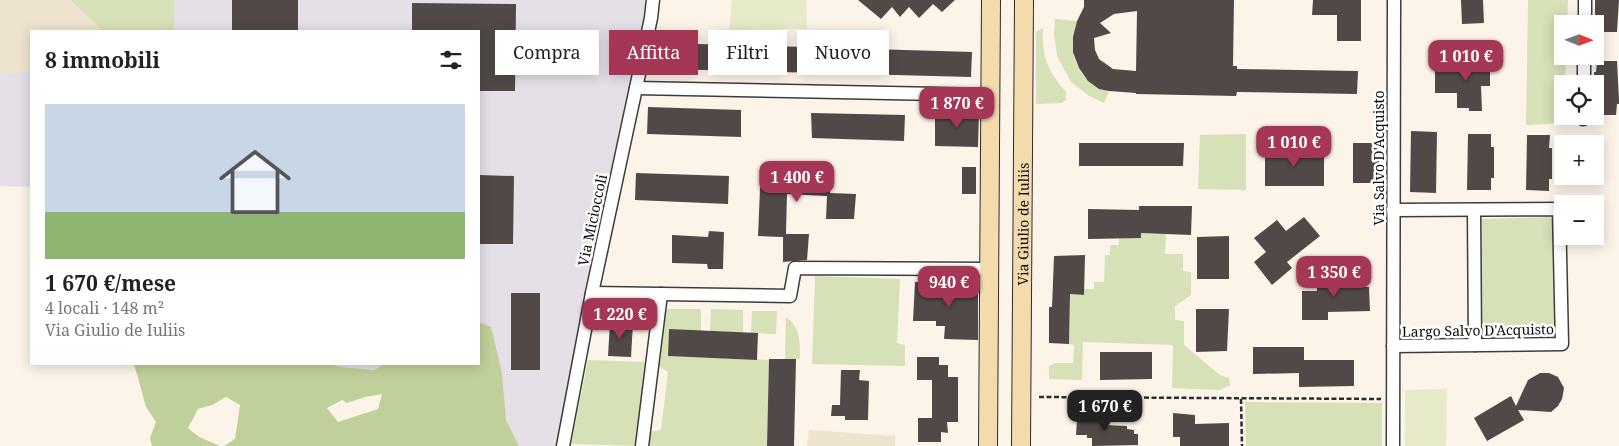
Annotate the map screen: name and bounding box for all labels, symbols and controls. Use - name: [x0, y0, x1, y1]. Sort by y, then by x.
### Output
- north arrow: [1554, 15, 1604, 65]
- map controls: [1554, 15, 1604, 245]
- chip: Compra: [495, 30, 599, 75]
- chip: Affitta: [609, 30, 698, 75]
- chip: Filtri: [708, 30, 787, 75]
- chip: Nuovo: [797, 30, 889, 75]
- pin: 1 010 €: [1420, 39, 1512, 82]
- text: 1 010 €: [1439, 45, 1493, 67]
- text: 8 immobili: [45, 46, 160, 74]
- icon: filters: [437, 46, 465, 74]
- button: locate: [1554, 75, 1604, 125]
- pin: 1 870 €: [911, 86, 1003, 129]
- street label: Via Salvo D'Acquisto: [1369, 90, 1388, 226]
- text: 1 870 €: [930, 92, 984, 114]
- pin: 1 010 €: [1248, 126, 1340, 168]
- text: 1 010 €: [1267, 131, 1321, 153]
- button: +: [1554, 135, 1604, 185]
- icon: home: [210, 137, 300, 227]
- pin: 1 400 €: [751, 160, 843, 203]
- street label: Via Giulio de Iuliis: [1013, 163, 1032, 285]
- text: 1 400 €: [770, 166, 824, 188]
- street label: Via Micioccoli: [573, 172, 611, 268]
- button: −: [1554, 195, 1604, 245]
- pin: 1 350 €: [1288, 256, 1380, 298]
- text: 1 350 €: [1307, 261, 1361, 283]
- pin: 940 €: [914, 266, 984, 308]
- text: 1 670 €/mese: [45, 269, 176, 297]
- text: 940 €: [929, 271, 969, 293]
- text: 4 locali · 148 m²: [45, 297, 164, 319]
- pin: 1 220 €: [574, 298, 666, 340]
- text: 1 220 €: [593, 303, 647, 325]
- text: Via Giulio de Iuliis: [45, 319, 185, 341]
- street label: Largo Salvo D'Acquisto: [1402, 319, 1554, 341]
- pin: 1 670 €: [1059, 390, 1151, 432]
- text: 1 670 €: [1078, 395, 1132, 417]

